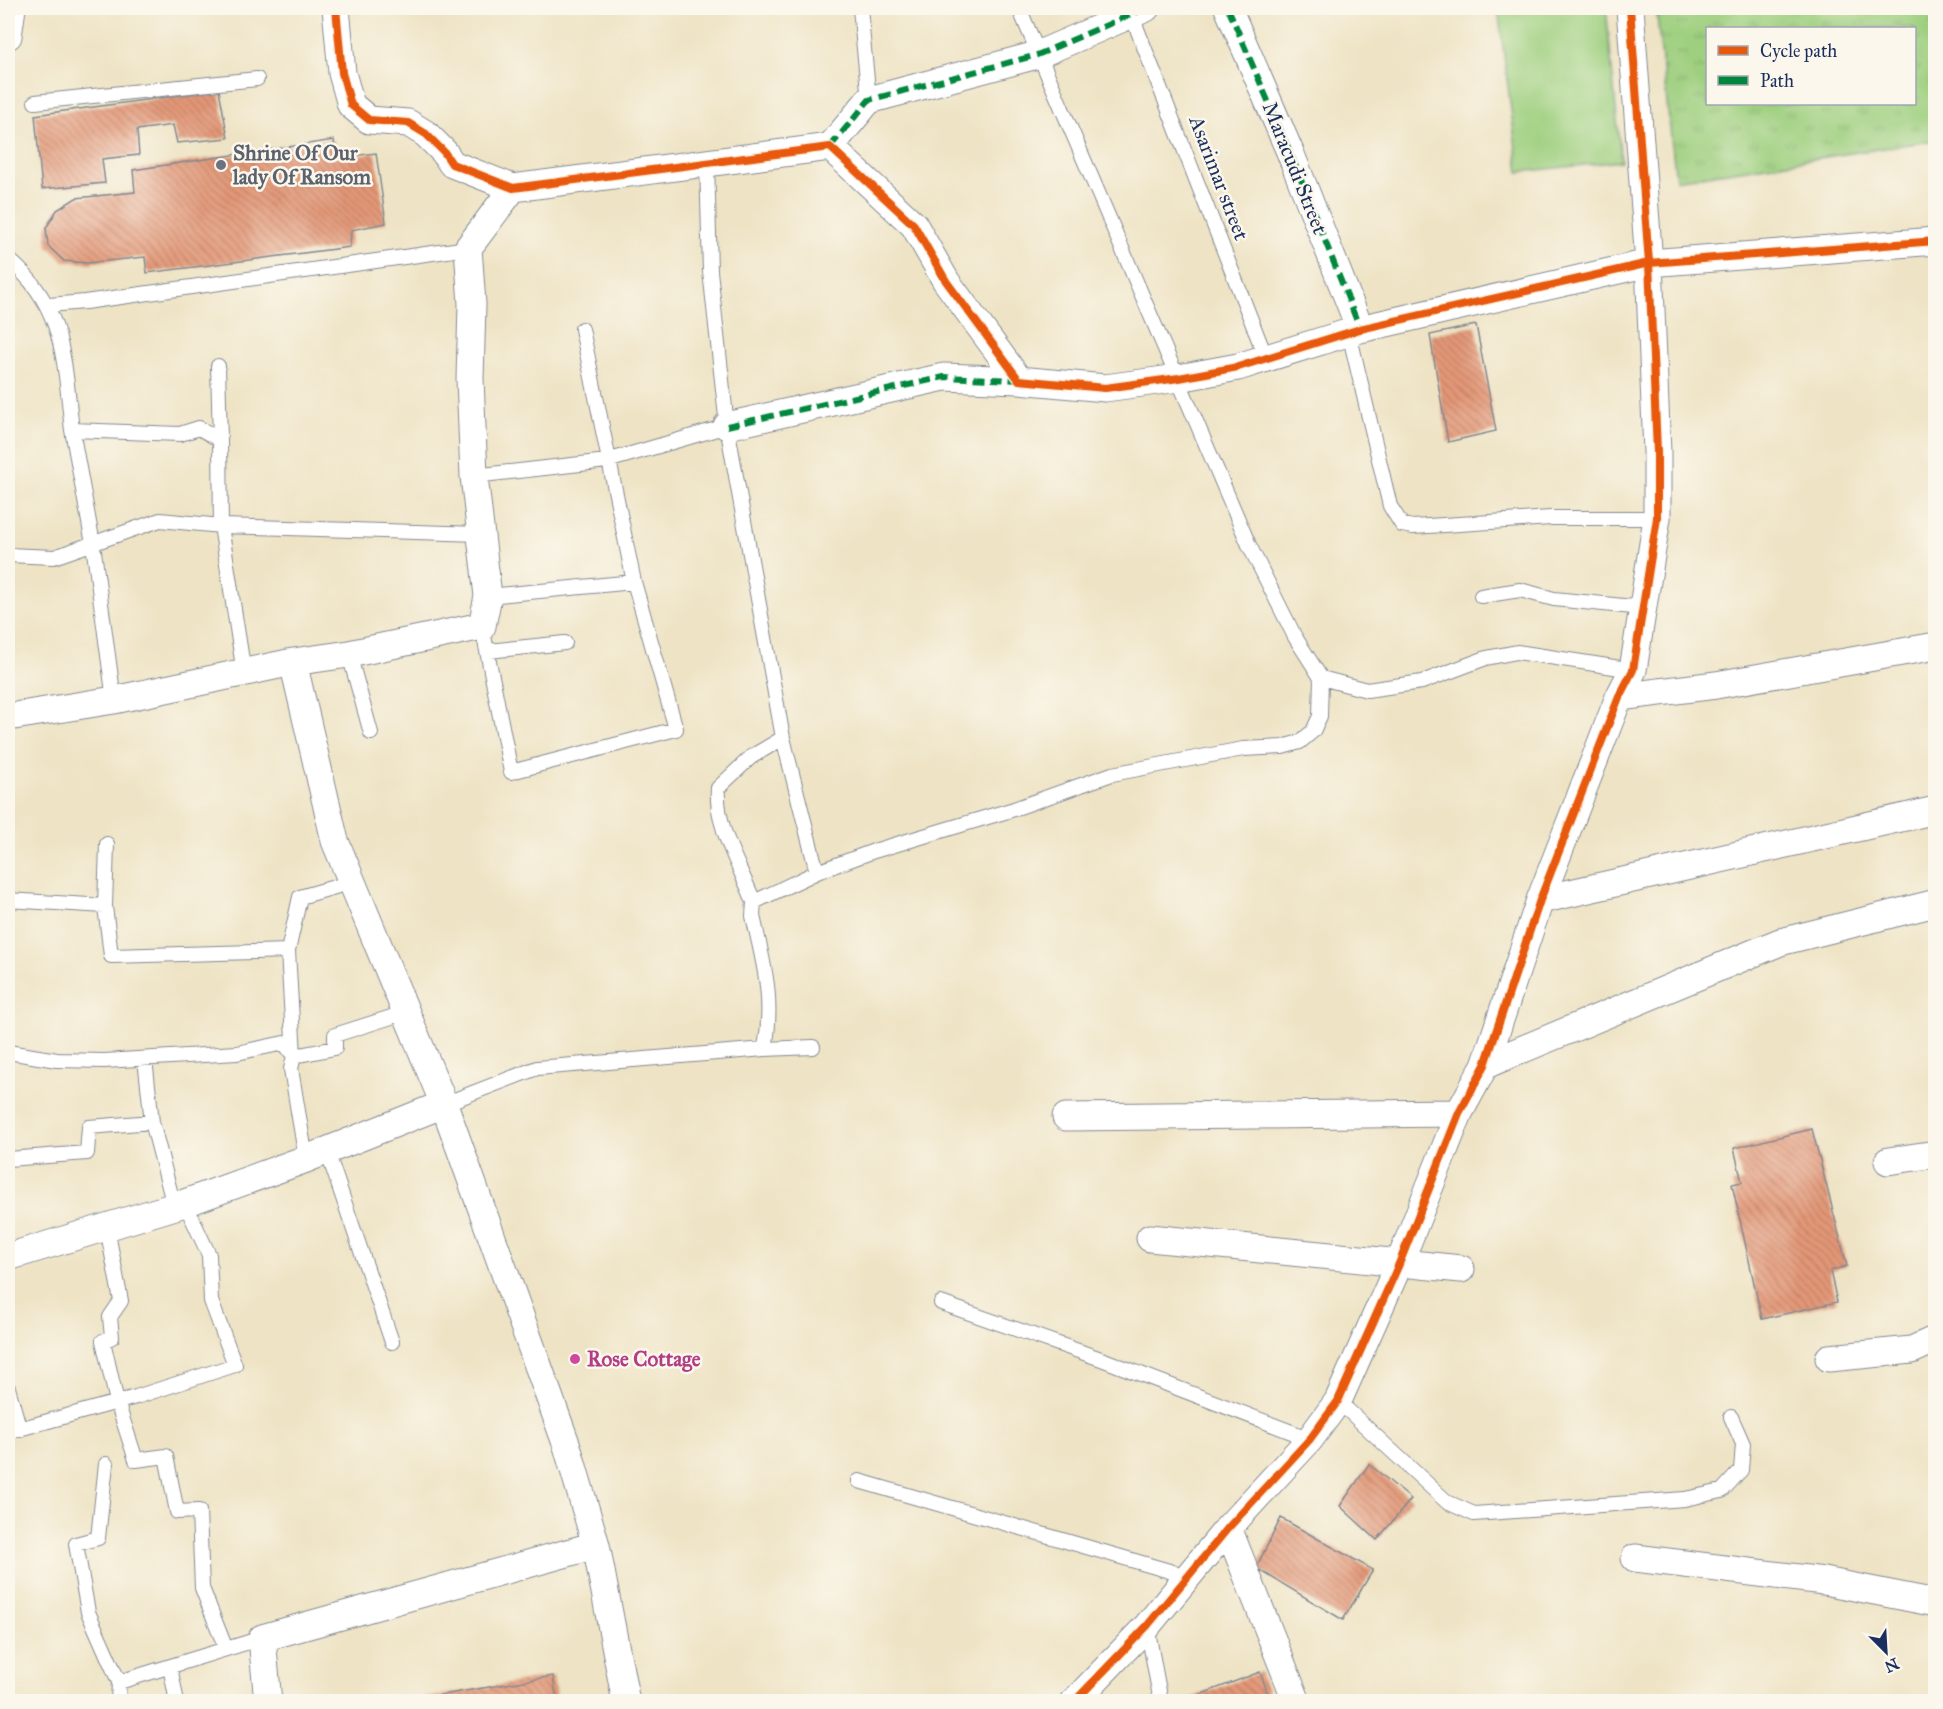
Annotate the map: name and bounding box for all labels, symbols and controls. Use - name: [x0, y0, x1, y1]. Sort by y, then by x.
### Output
- legend: [1706, 27, 1916, 105]
- text: Cycle path: [1760, 40, 1837, 62]
- text: Path: [1760, 70, 1794, 92]
- street label: Maracudi Street: [1257, 98, 1334, 238]
- street label: Asarimar street: [1183, 111, 1255, 244]
- place label: Shrine Of Our lady Of Ransom: [232, 140, 371, 190]
- marker: Shrine Of Our lady Of Ransom: [214, 158, 228, 172]
- place label: Rose Cottage: [587, 1346, 701, 1372]
- marker: Rose Cottage: [568, 1352, 582, 1366]
- north arrow: [1856, 1622, 1916, 1682]
- text: N: [1881, 1654, 1902, 1677]

